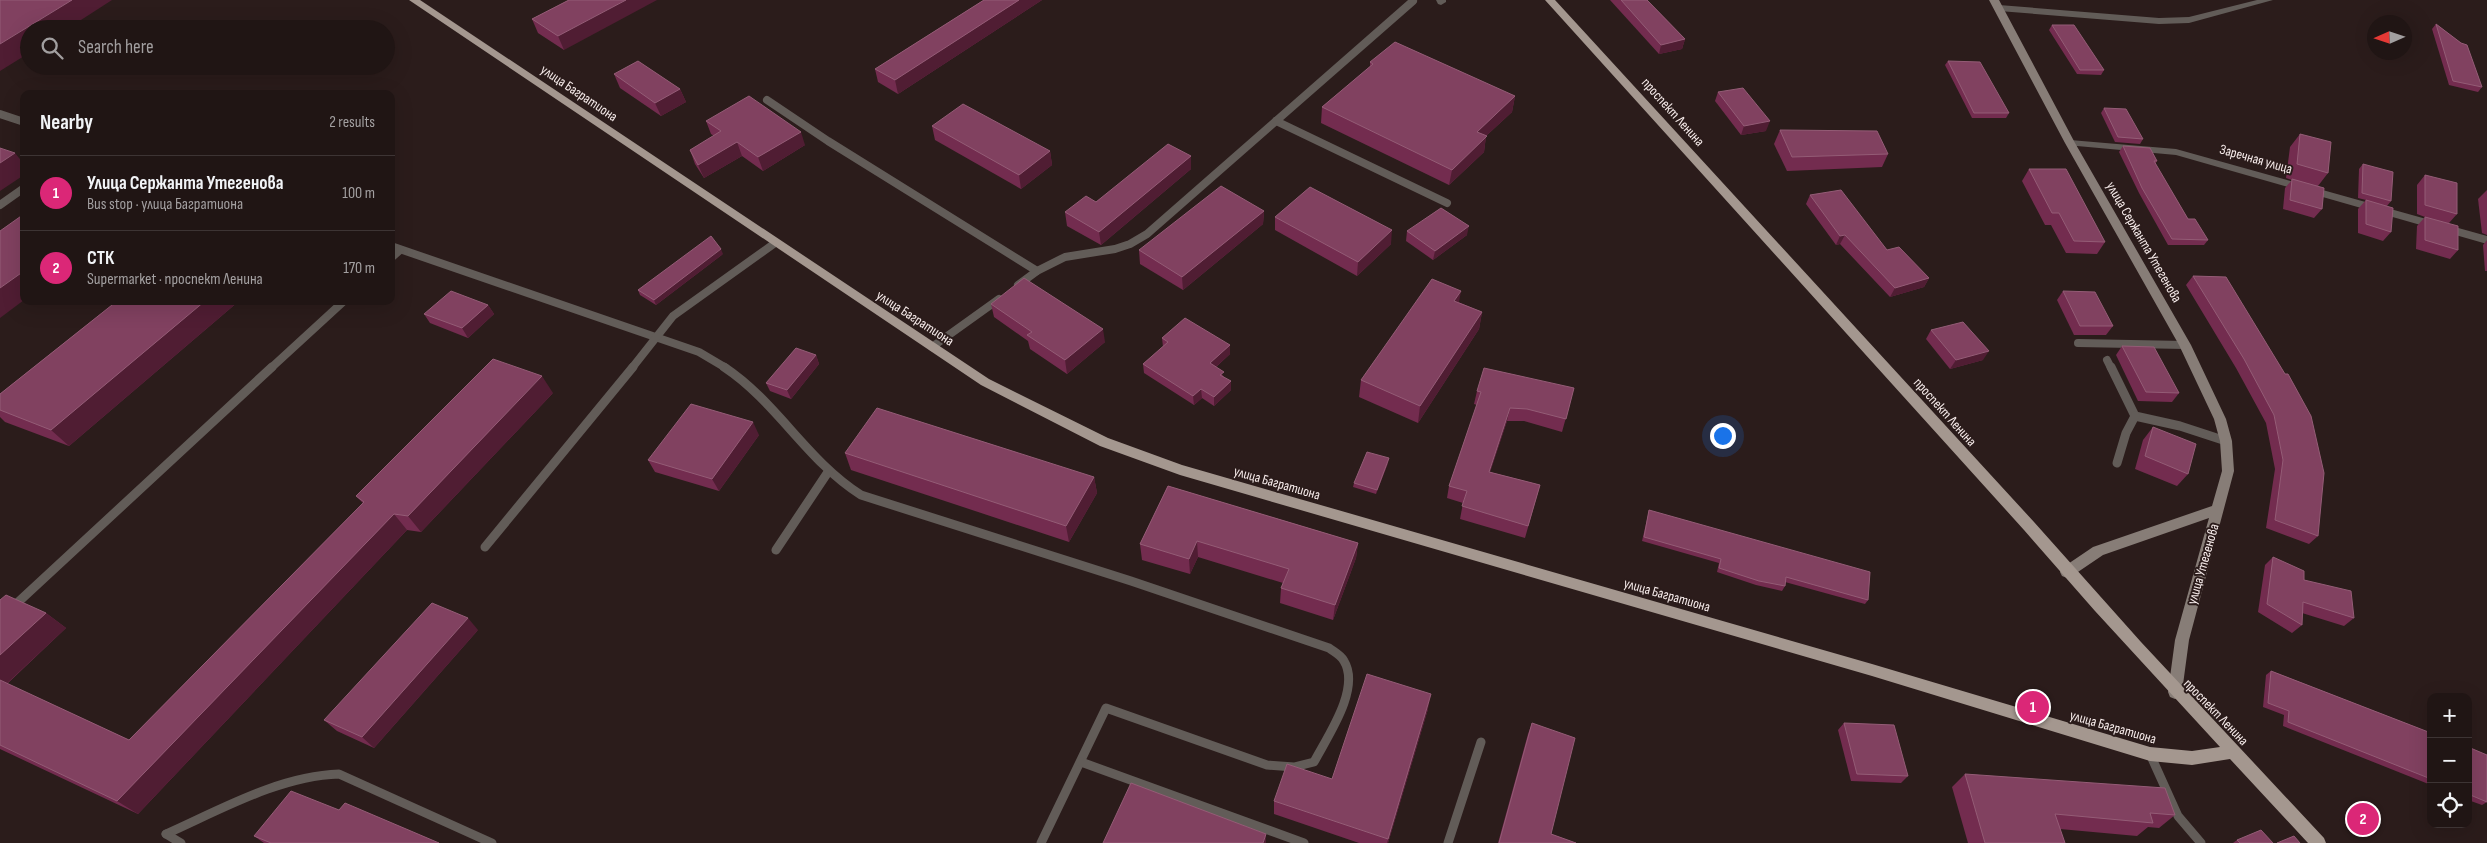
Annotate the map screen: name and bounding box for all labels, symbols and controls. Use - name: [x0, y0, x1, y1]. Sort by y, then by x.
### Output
- north arrow: [2367, 15, 2412, 60]
- search box: [20, 20, 395, 75]
- icon: search: [38, 34, 66, 62]
- text: Search here: [78, 36, 154, 59]
- street label: улица Багратиона: [537, 61, 621, 125]
- street label: проспект Ленина: [1638, 74, 1708, 150]
- text: Nearby: [40, 110, 93, 135]
- text: 2 results: [329, 113, 375, 132]
- street label: Заречная улица: [2218, 141, 2294, 177]
- text: Улица Сержанта Утегенова: [87, 172, 284, 195]
- street label: улица Сержанта Утегенова: [2102, 179, 2186, 305]
- text: 1: [53, 184, 59, 203]
- text: 100 m: [342, 184, 375, 203]
- text: Bus stop · улица Багратиона: [87, 195, 243, 214]
- text: СТК: [87, 247, 114, 270]
- text: 2: [52, 259, 60, 278]
- text: 170 m: [343, 259, 375, 278]
- text: Supermarket · проспект Ленина: [87, 270, 263, 289]
- street label: улица Багратиона: [873, 287, 957, 349]
- street label: проспект Ленина: [1910, 374, 1980, 450]
- your location: [1710, 423, 1736, 449]
- street label: улица Багратиона: [1232, 463, 1322, 503]
- street label: улица Утегенова: [2183, 522, 2223, 606]
- street label: улица Багратиона: [1622, 575, 1712, 615]
- street label: проспект Ленина: [2180, 675, 2252, 749]
- pin: 1: [2017, 688, 2049, 726]
- map controls: [2427, 693, 2472, 828]
- button: +: [2427, 693, 2472, 738]
- street label: улица Багратиона: [2068, 707, 2158, 747]
- button: −: [2427, 738, 2472, 783]
- button: locate: [2427, 783, 2472, 828]
- pin: 2: [2347, 800, 2379, 838]

